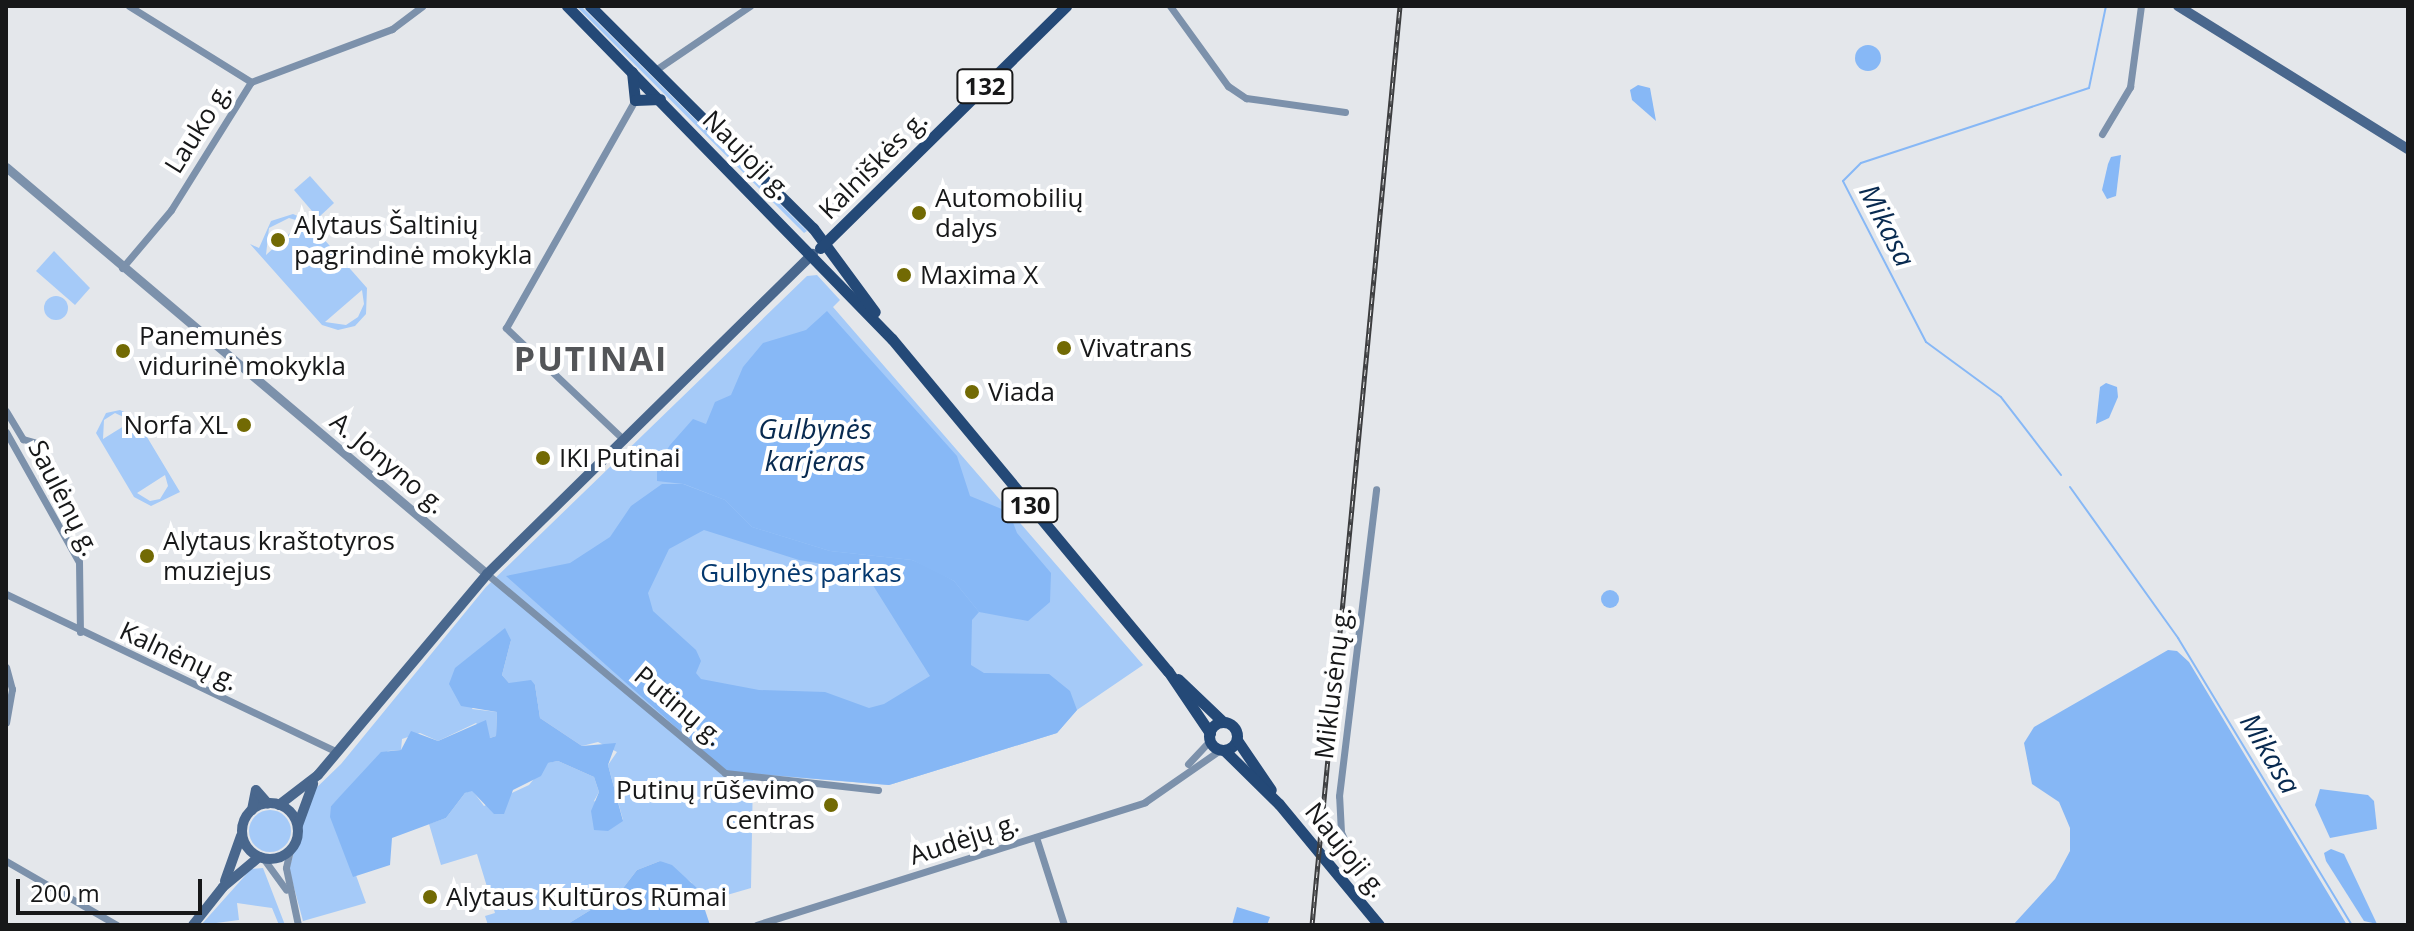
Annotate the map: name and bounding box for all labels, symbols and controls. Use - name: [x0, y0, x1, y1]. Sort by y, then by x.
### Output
- road number: 132: [955, 66, 1015, 106]
- street label: Lauko g.: [158, 77, 238, 179]
- street label: Naujoji g.: [696, 104, 798, 206]
- street label: Kalniškės g.: [812, 104, 934, 226]
- water label: Mikasa: [1853, 178, 1923, 272]
- place label: Automobilių dalys: [935, 182, 1084, 244]
- marker: Automobilių dalys: [910, 204, 928, 222]
- place label: Alytaus Šaltinių pagrindinė mokykla: [294, 209, 532, 270]
- marker: Alytaus Šaltinių pagrindinė mokykla: [269, 231, 287, 249]
- place label: Maxima X: [920, 259, 1038, 291]
- marker: Maxima X: [895, 266, 913, 284]
- place label: Panemunės vidurinė mokykla: [139, 320, 346, 382]
- place label: Vivatrans: [1080, 332, 1192, 364]
- district label: PUTINAI: [514, 339, 668, 379]
- marker: Vivatrans: [1055, 339, 1073, 357]
- marker: Panemunės vidurinė mokykla: [114, 342, 132, 360]
- place label: Viada: [988, 376, 1055, 408]
- marker: Viada: [963, 383, 981, 401]
- street label: A. Jonyno g.: [324, 406, 452, 520]
- place label: Norfa XL: [124, 409, 228, 441]
- water label: Gulbynės karjeras: [758, 411, 872, 477]
- marker: Norfa XL: [235, 416, 253, 434]
- street label: Saulėnų g.: [22, 435, 106, 561]
- place label: IKI Putinai: [559, 442, 681, 474]
- marker: IKI Putinai: [534, 449, 552, 467]
- road number: 130: [1000, 485, 1060, 525]
- place label: Alytaus kraštotyros muziejus: [163, 525, 395, 586]
- marker: Alytaus kraštotyros muziejus: [138, 547, 156, 565]
- park label: Gulbynės parkas: [700, 557, 902, 589]
- street label: Miklusėnų g.: [1308, 605, 1358, 761]
- street label: Kalnėnų g.: [115, 615, 243, 697]
- street label: Putinų g.: [628, 660, 730, 752]
- water label: Mikasa: [2234, 707, 2308, 799]
- place label: Putinų rūševimo centras: [616, 774, 815, 836]
- marker: Putinų rūševimo centras: [822, 796, 840, 814]
- street label: Naujoji g.: [1298, 796, 1394, 904]
- street label: Audėjų g.: [905, 807, 1023, 871]
- scale bar: [20, 863, 206, 913]
- text: 200 m: [30, 876, 100, 909]
- place label: Alytaus Kultūros Rūmai: [446, 881, 727, 913]
- marker: Alytaus Kultūros Rūmai: [421, 888, 439, 906]

